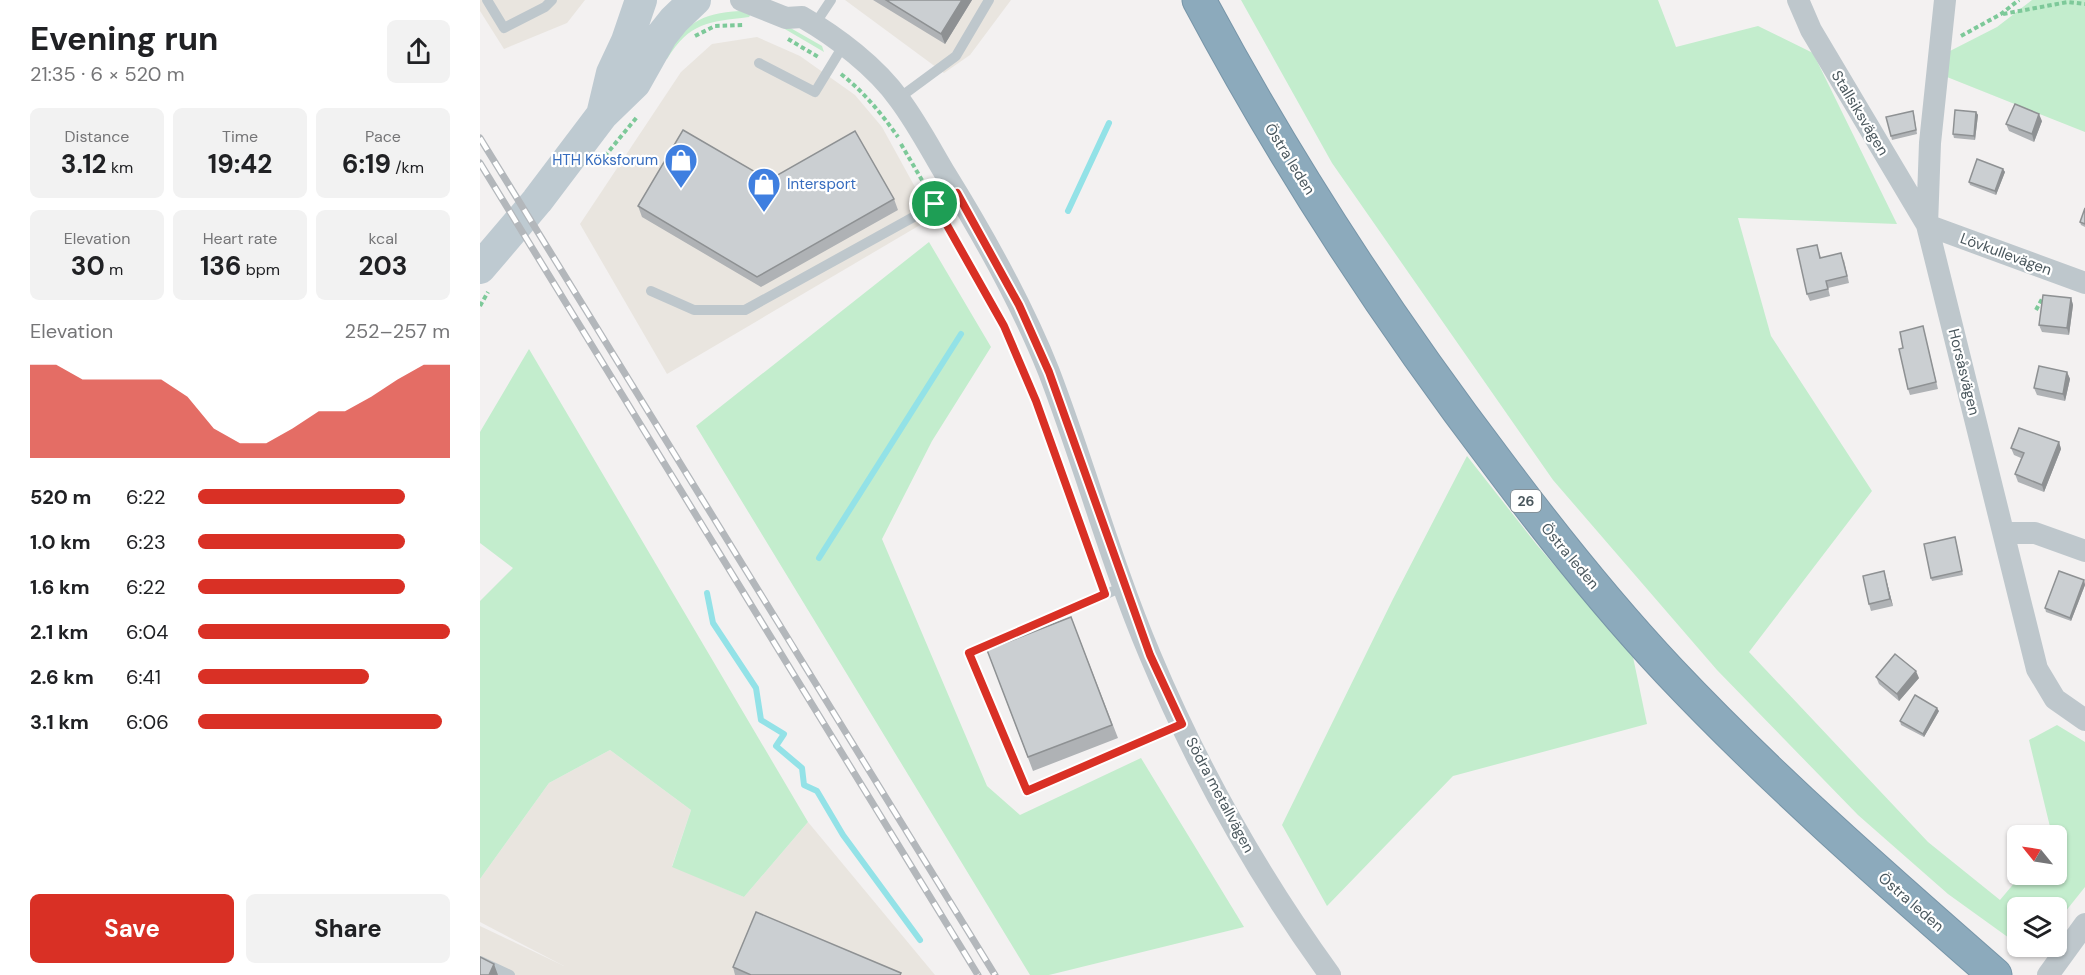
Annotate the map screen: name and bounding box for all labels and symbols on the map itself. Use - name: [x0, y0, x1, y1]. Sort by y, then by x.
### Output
- street label: Stallsiksvägen: [1827, 67, 1893, 159]
- street label: Östra leden: [1260, 119, 1320, 199]
- shop icon: HTH Köksforum: [663, 142, 699, 189]
- place label: HTH Köksforum: [552, 150, 658, 170]
- shop icon: Intersport: [746, 166, 782, 213]
- place label: Intersport: [787, 174, 856, 194]
- pin: [909, 178, 960, 229]
- street label: Lövkullevägen: [1957, 228, 2055, 280]
- street label: Horsåsvägen: [1944, 327, 1984, 417]
- road number: 26: [1511, 490, 1541, 512]
- street label: Östra leden: [1536, 519, 1604, 593]
- street label: Södra metallvägen: [1181, 734, 1259, 856]
- north arrow: [2007, 825, 2067, 885]
- street label: Östra leden: [1874, 868, 1948, 936]

